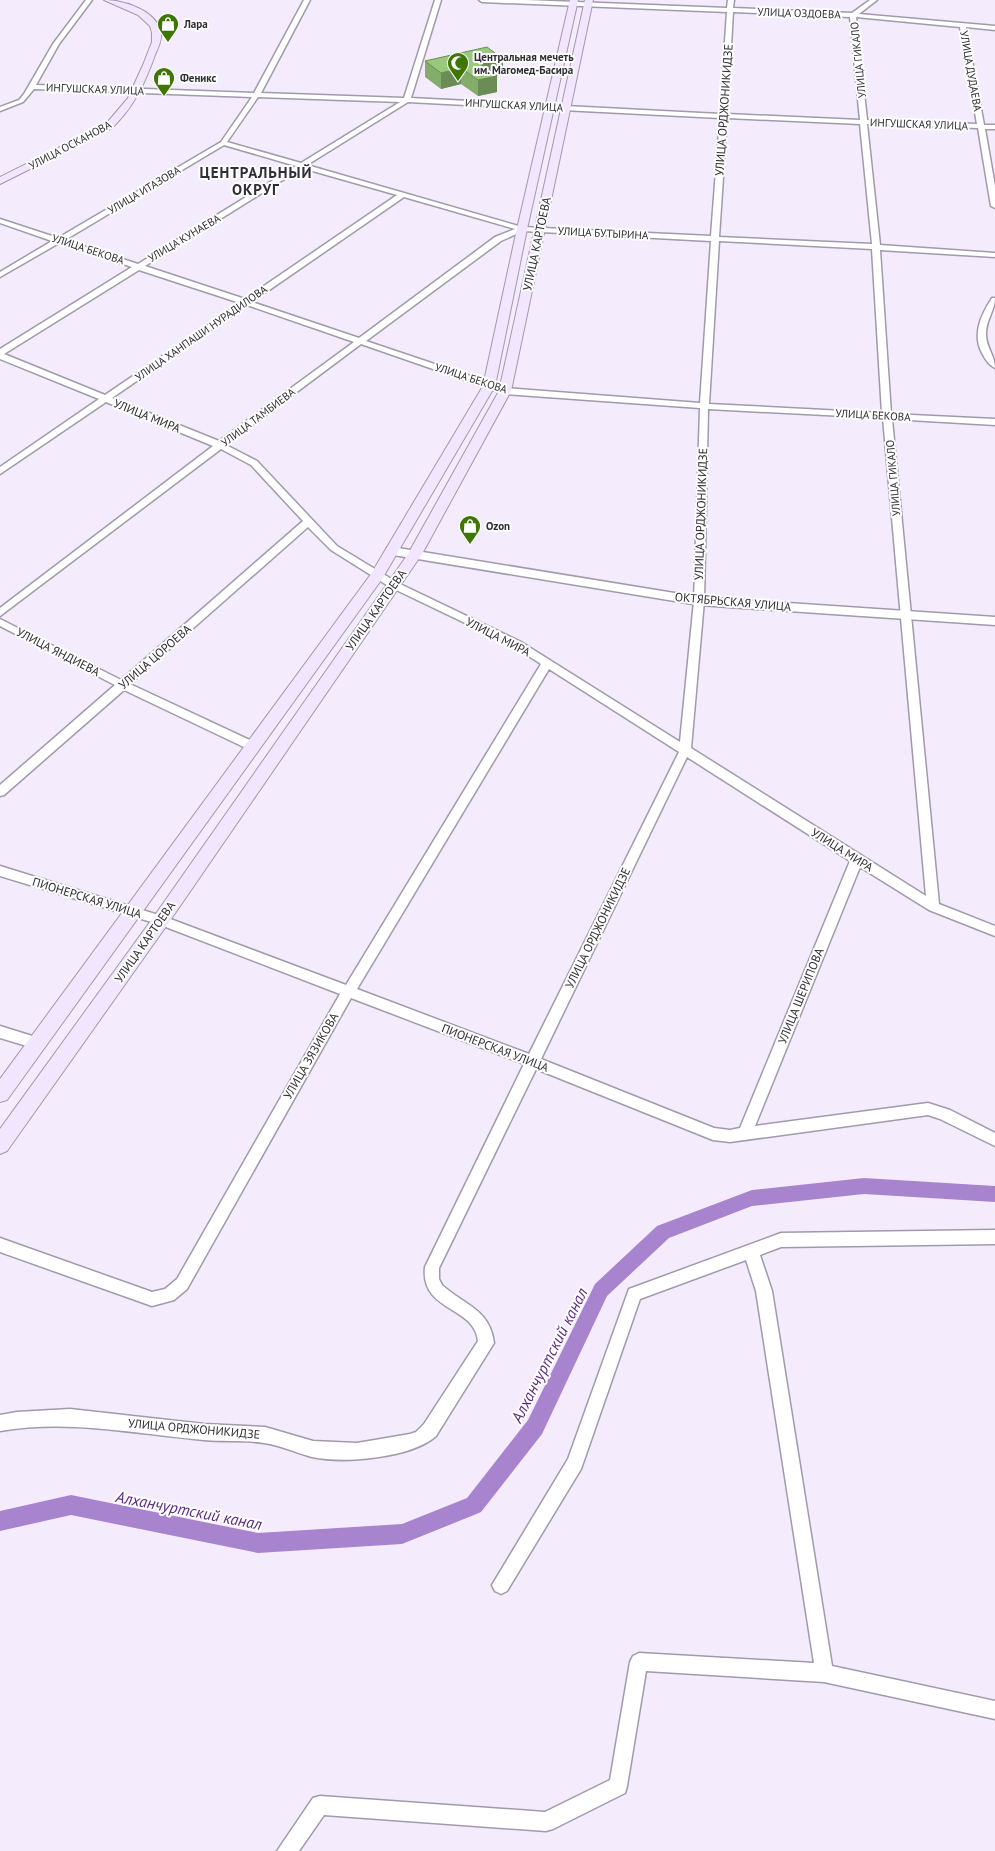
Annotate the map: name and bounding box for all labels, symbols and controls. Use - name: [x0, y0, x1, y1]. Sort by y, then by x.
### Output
- street label: УЛИЦА ОЗДОЕВА: [757, 5, 842, 21]
- shop icon: Лара: [156, 12, 180, 43]
- place label: Лара: [183, 17, 208, 31]
- street label: УЛИЦА ГИКАЛО: [847, 21, 869, 99]
- street label: УЛИЦА ДУДАЕВА: [957, 30, 985, 113]
- street label: УЛИЦА ОРДЖОНИКИДЗЕ: [711, 43, 736, 177]
- place label: Центральная мечеть им. Магомед-Басира: [474, 50, 574, 77]
- mosque icon: Центральная мечеть им. Магомед-Басира: [446, 51, 470, 82]
- shop icon: Феникс: [152, 66, 176, 97]
- place label: Феникс: [180, 71, 217, 85]
- street label: ИНГУШСКАЯ УЛИЦА: [46, 80, 145, 98]
- street label: ИНГУШСКАЯ УЛИЦА: [465, 95, 564, 115]
- street label: ИНГУШСКАЯ УЛИЦА: [870, 115, 969, 133]
- street label: УЛИЦА ОСКАНОВА: [26, 117, 114, 173]
- street label: УЛИЦА ИТАЗОВА: [105, 163, 183, 217]
- district label: ЦЕНТРАЛЬНЫЙ ОКРУГ: [199, 163, 313, 199]
- street label: УЛИЦА КАРТОЕВА: [519, 196, 554, 292]
- street label: УЛИЦА КУНАЕВА: [145, 211, 223, 265]
- street label: УЛИЦА БУТЫРИНА: [557, 224, 649, 242]
- street label: УЛИЦА БЕКОВА: [50, 231, 127, 267]
- street label: УЛИЦА ХАНПАШИ НУРАДИЛОВА: [132, 282, 270, 384]
- street label: УЛИЦА БЕКОВА: [433, 360, 510, 396]
- street label: УЛИЦА ТАМБИЕВА: [218, 384, 298, 449]
- street label: УЛИЦА МИРА: [112, 395, 183, 436]
- street label: УЛИЦА БЕКОВА: [835, 406, 912, 424]
- street label: УЛИЦА ГИКАЛО: [883, 439, 903, 517]
- street label: УЛИЦА ОРДЖОНИКИДЗЕ: [691, 448, 710, 580]
- shop icon: Ozon: [458, 514, 482, 545]
- place label: Ozon: [486, 519, 510, 533]
- street label: УЛИЦА КАРТОЕВА: [342, 566, 409, 653]
- street label: ОКТЯБРЬСКАЯ УЛИЦА: [674, 589, 792, 614]
- street label: УЛИЦА МИРА: [463, 614, 533, 659]
- street label: УЛИЦА ЦОРОЕВА: [115, 621, 194, 692]
- street label: УЛИЦА ЯНДИЕВА: [14, 624, 102, 679]
- street label: УЛИЦА МИРА: [808, 825, 876, 875]
- street label: УЛИЦА ОРДЖОНИКИДЗЕ: [562, 865, 633, 991]
- street label: ПИОНЕРСКАЯ УЛИЦА: [31, 874, 144, 921]
- street label: УЛИЦА КАРТОЕВА: [111, 898, 178, 985]
- street label: УЛИЦА ШЕРИПОВА: [774, 946, 827, 1046]
- street label: УЛИЦА ЗЯЗИКОВА: [280, 1010, 341, 1102]
- street label: ПИОНЕРСКАЯ УЛИЦА: [440, 1020, 551, 1075]
- water label: Алханчуртский канал: [506, 1284, 592, 1427]
- street label: УЛИЦА ОРДЖОНИКИДЗЕ: [127, 1415, 261, 1442]
- water label: Алханчуртский канал: [113, 1486, 264, 1534]

